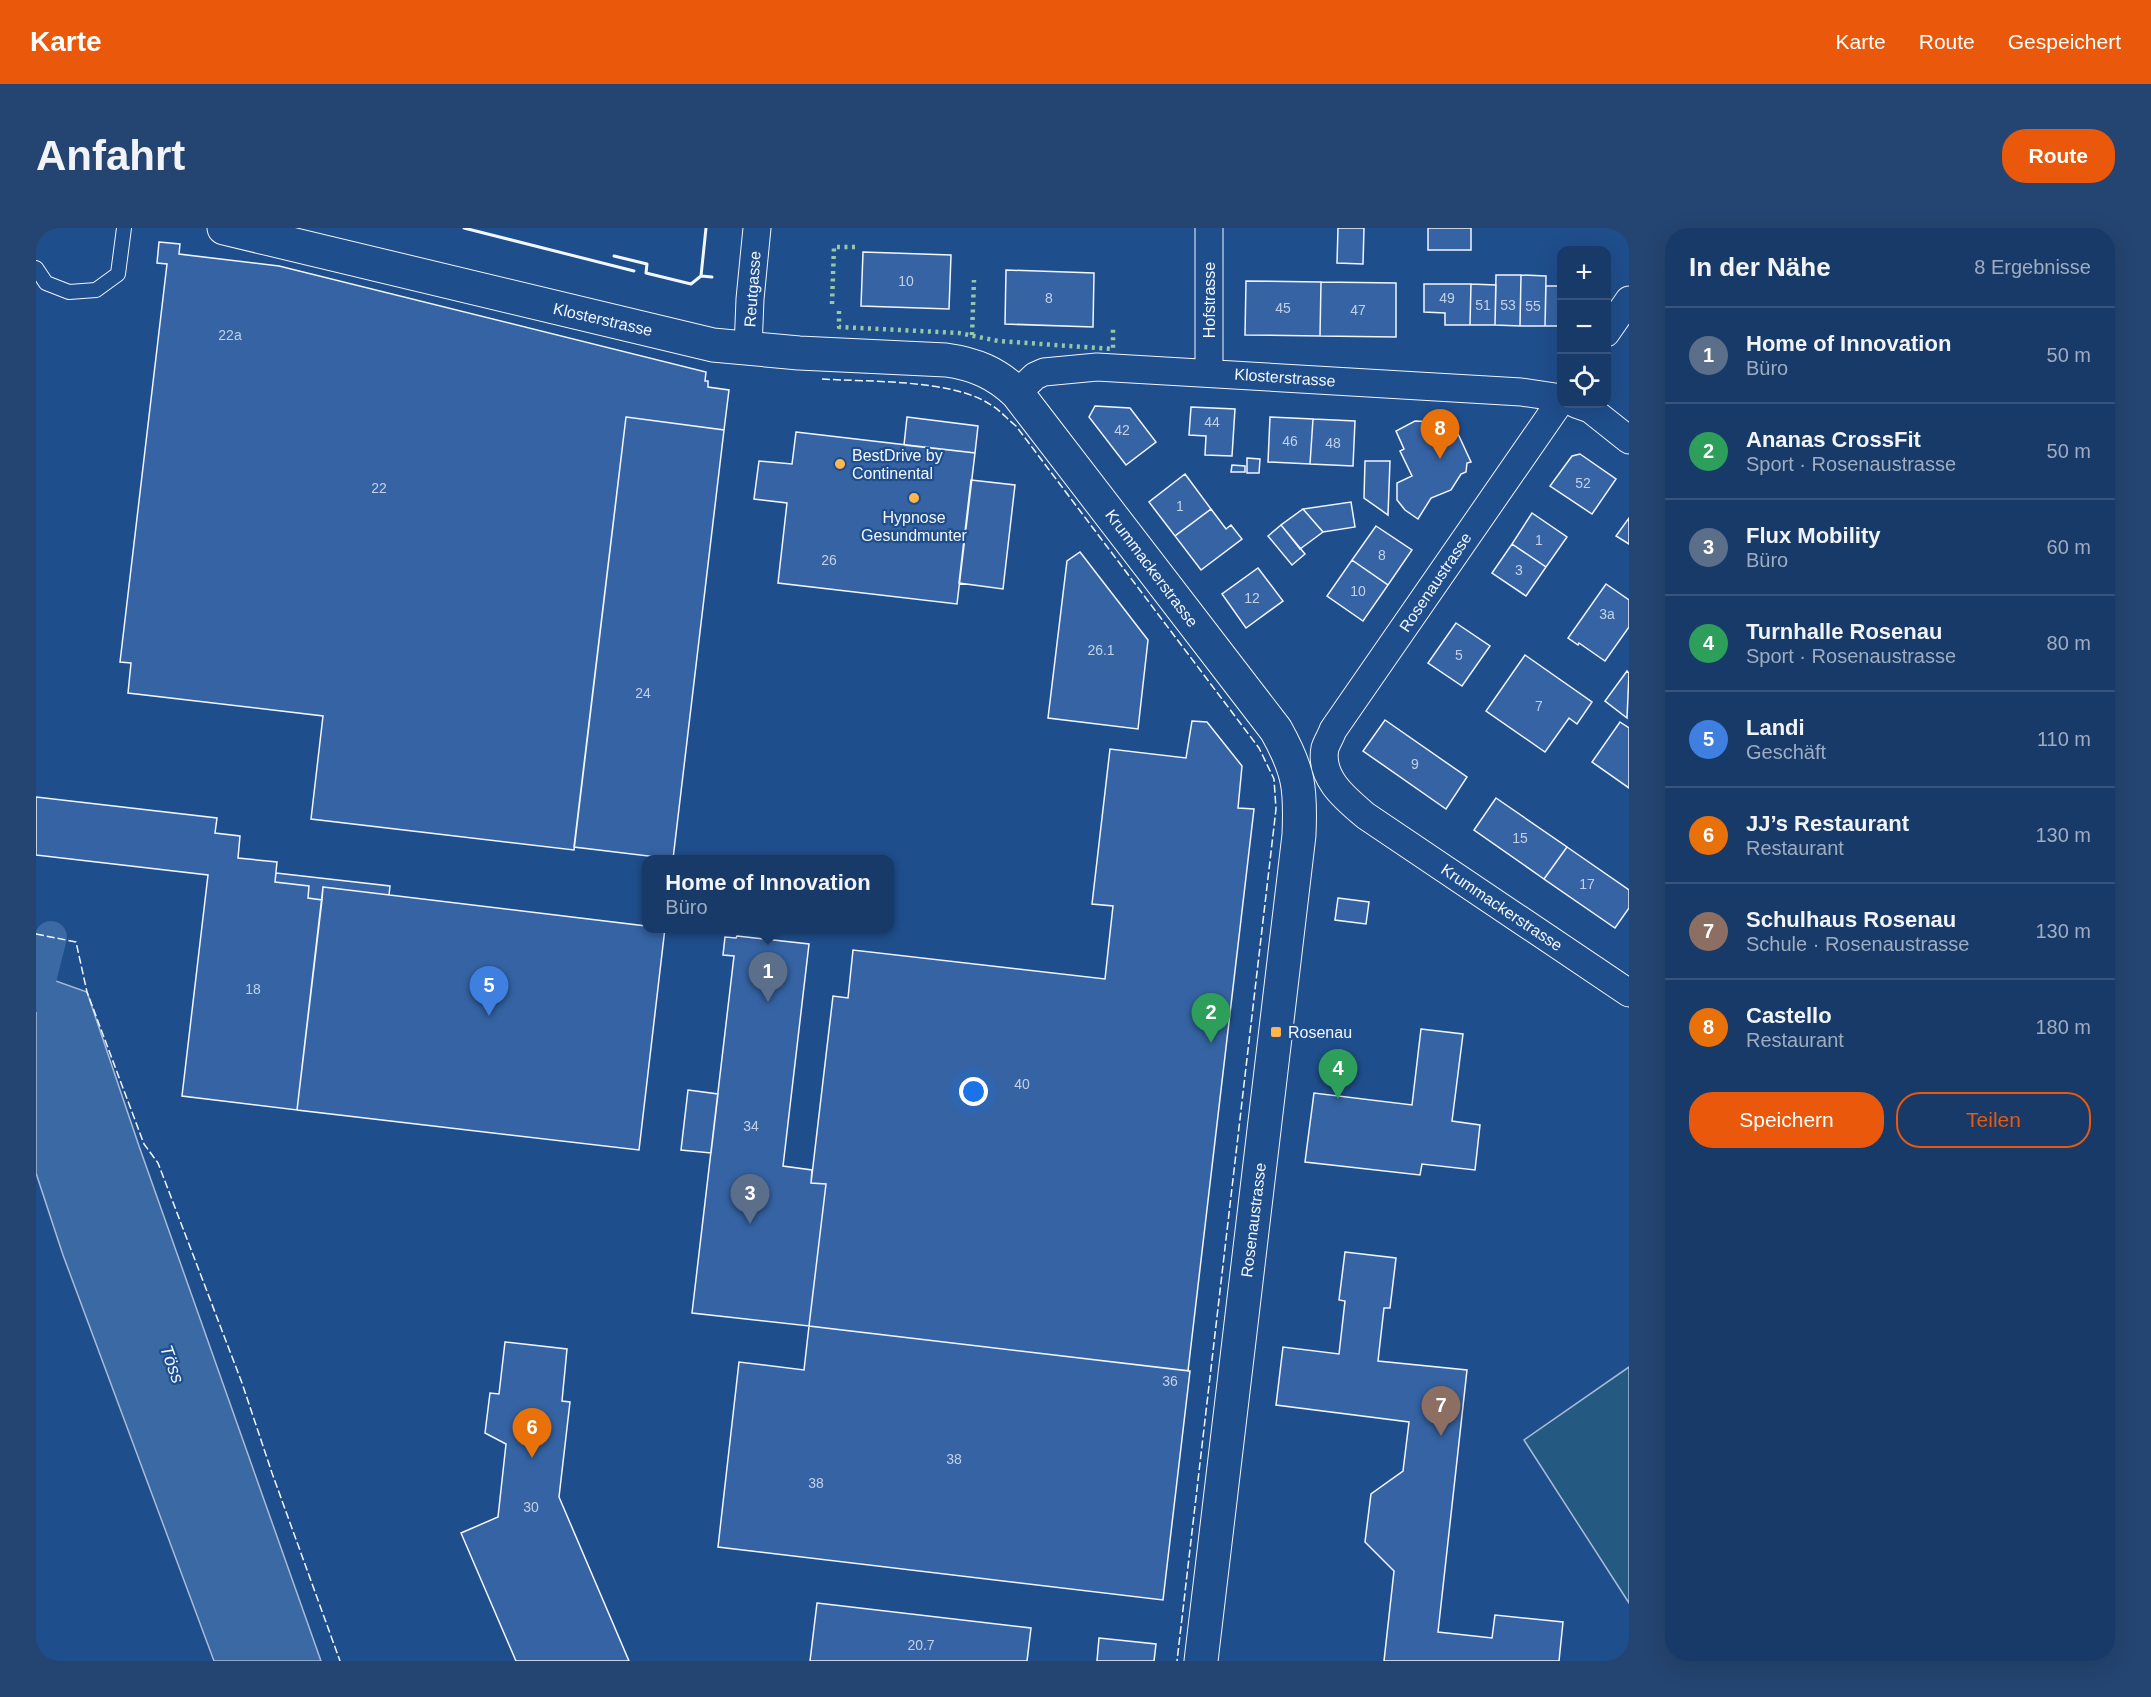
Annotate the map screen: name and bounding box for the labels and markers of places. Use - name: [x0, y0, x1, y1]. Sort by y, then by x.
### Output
- pin: 8: [1420, 410, 1460, 459]
- place label: BestDrive by Continental: [852, 447, 943, 482]
- marker: BestDrive by Continental: [833, 457, 847, 471]
- marker: Hypnose Gesundmunter: [907, 491, 921, 505]
- place label: Hypnose Gesundmunter: [861, 509, 968, 544]
- pin: 1: [748, 952, 788, 1002]
- pin: 5: [470, 966, 508, 1016]
- pin: 2: [1192, 994, 1230, 1043]
- place label: Rosenau: [1288, 1024, 1352, 1041]
- marker: Rosenau: [1269, 1025, 1283, 1039]
- pin: 4: [1318, 1050, 1358, 1099]
- pin: 3: [730, 1174, 770, 1224]
- pin: 7: [1422, 1386, 1460, 1436]
- pin: 6: [512, 1408, 552, 1458]

